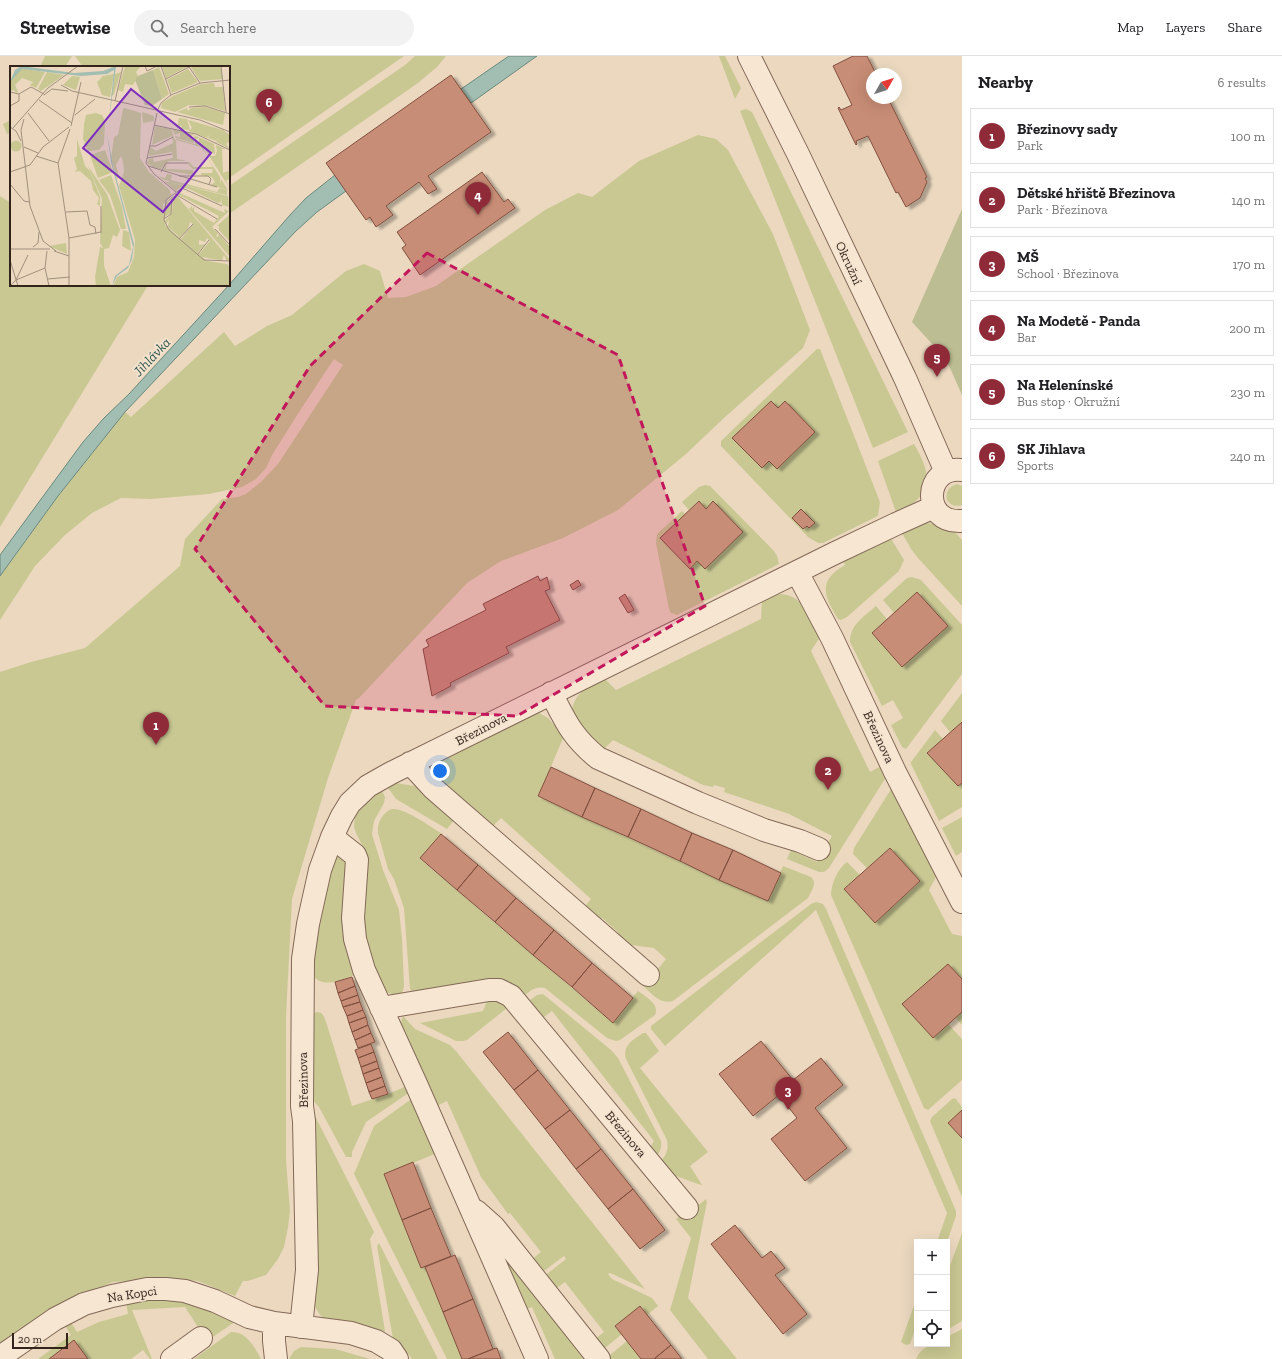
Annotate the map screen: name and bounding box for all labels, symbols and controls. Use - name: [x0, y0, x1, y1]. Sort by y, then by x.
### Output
- search box: [134, 10, 414, 46]
- text: Streetwise: [20, 16, 110, 39]
- icon: search: [148, 17, 170, 39]
- text: Search here: [180, 19, 256, 37]
- text: Map: [1117, 19, 1144, 36]
- text: Layers: [1166, 19, 1205, 36]
- text: Share: [1227, 19, 1262, 36]
- inset map: [10, 66, 230, 286]
- north arrow: [866, 68, 902, 104]
- text: Nearby: [978, 72, 1033, 92]
- text: 6 results: [1218, 75, 1266, 90]
- pin: 6: [256, 89, 282, 122]
- text: Březinovy sady: [1017, 120, 1117, 138]
- text: 1: [989, 129, 995, 144]
- text: 100 m: [1231, 129, 1265, 144]
- text: Park: [1017, 138, 1043, 153]
- pin: 4: [465, 182, 491, 215]
- text: Dětské hřiště Březinova: [1017, 184, 1175, 202]
- text: 2: [989, 193, 995, 208]
- text: 140 m: [1231, 193, 1265, 208]
- text: Park · Březinova: [1017, 202, 1107, 217]
- street label: Okružní: [832, 239, 866, 287]
- text: MŠ: [1017, 248, 1039, 266]
- text: 3: [989, 257, 995, 272]
- text: 170 m: [1232, 257, 1265, 272]
- text: School · Březinova: [1017, 266, 1119, 281]
- text: Na Modetě - Panda: [1017, 312, 1140, 330]
- text: 4: [988, 321, 996, 336]
- text: 200 m: [1229, 321, 1265, 336]
- text: Bar: [1017, 330, 1037, 345]
- water label: Jihlávka: [129, 334, 174, 381]
- pin: 5: [924, 344, 950, 377]
- text: Na Helenínské: [1017, 376, 1113, 394]
- text: 5: [989, 385, 995, 400]
- text: 230 m: [1230, 385, 1265, 400]
- text: Bus stop · Okružní: [1017, 394, 1120, 409]
- text: SK Jihlava: [1017, 440, 1085, 458]
- text: 6: [989, 449, 995, 464]
- text: 240 m: [1230, 449, 1265, 464]
- text: Sports: [1017, 458, 1054, 473]
- street label: Březinova: [860, 708, 898, 766]
- street label: Březinova: [453, 709, 510, 748]
- pin: 1: [143, 712, 169, 745]
- pin: 2: [815, 757, 841, 790]
- your location: [430, 761, 450, 781]
- street label: Březinova: [295, 1051, 311, 1108]
- pin: 3: [775, 1077, 801, 1110]
- street label: Březinova: [602, 1108, 650, 1161]
- map controls: [914, 1239, 950, 1347]
- button: +: [914, 1239, 950, 1275]
- button: −: [914, 1275, 950, 1311]
- street label: Na Kopci: [106, 1283, 158, 1305]
- button: locate: [914, 1311, 950, 1347]
- scale bar: [12, 1331, 68, 1350]
- text: 20 m: [18, 1333, 42, 1346]

